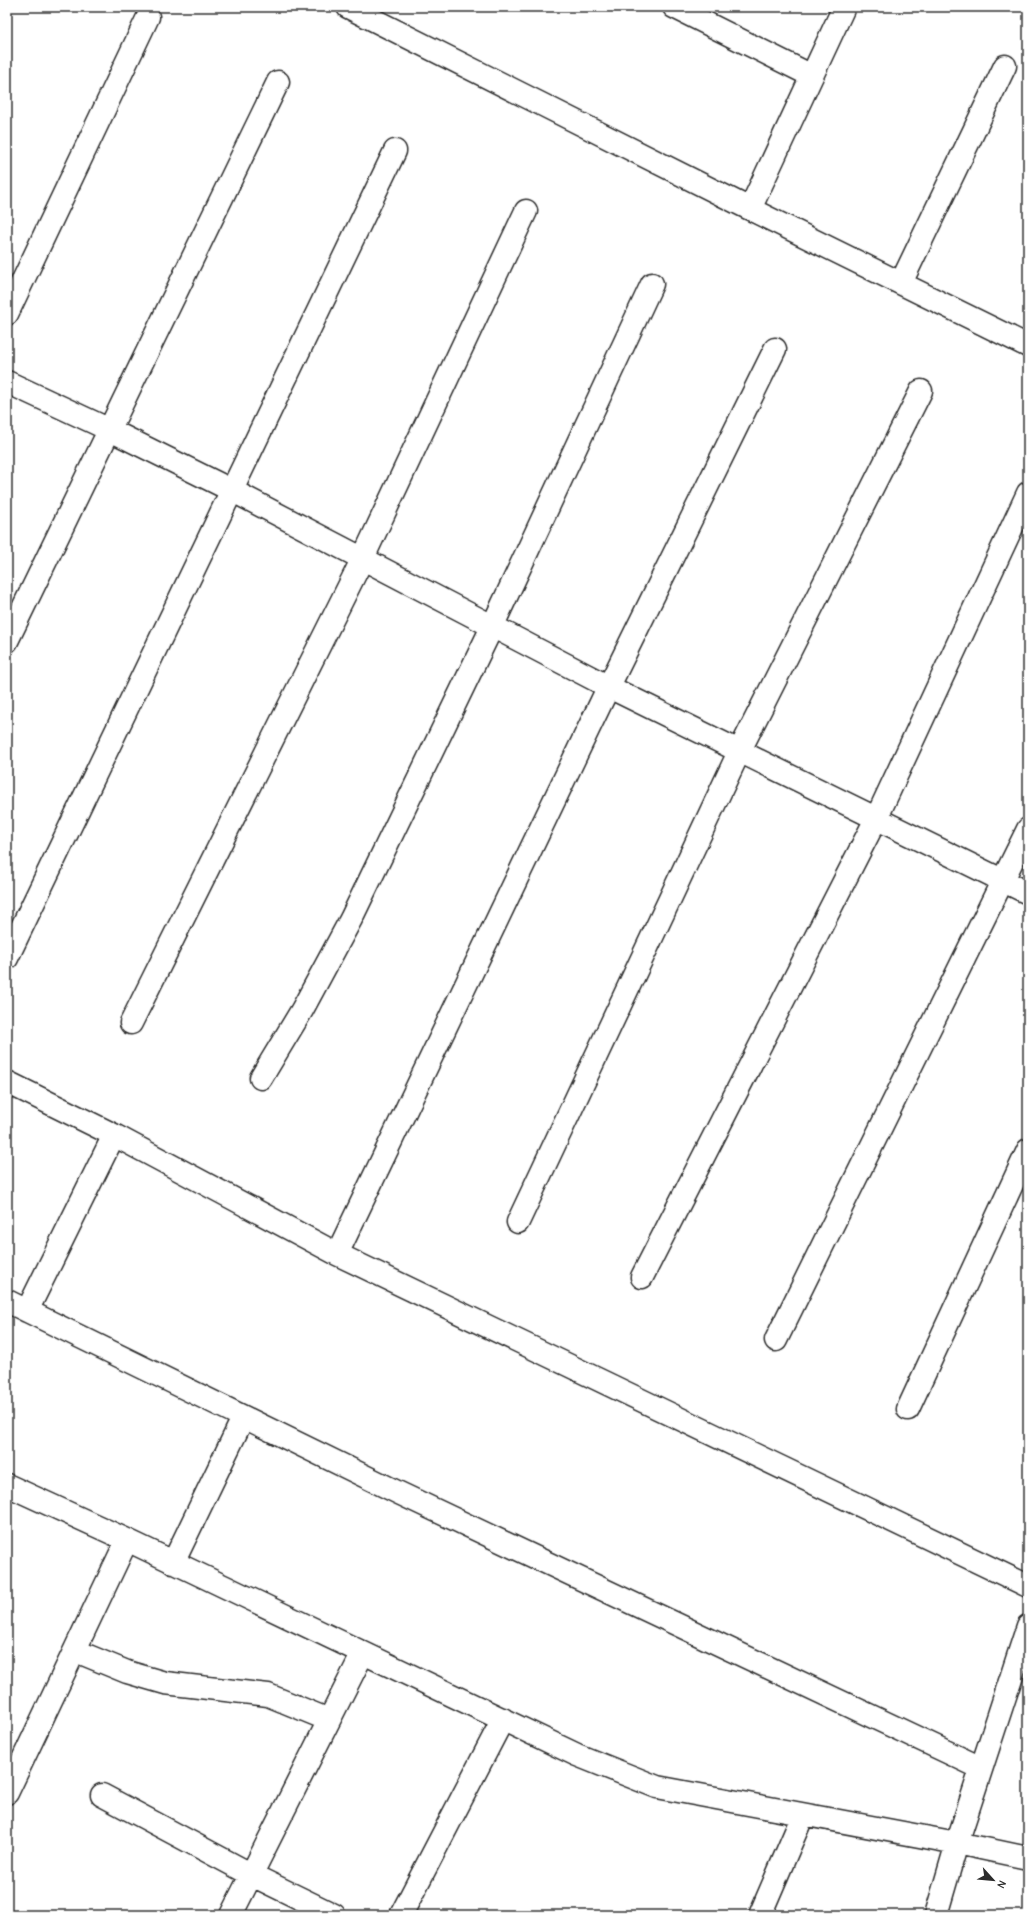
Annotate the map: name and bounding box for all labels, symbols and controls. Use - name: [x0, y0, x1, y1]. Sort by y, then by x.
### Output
- north arrow: [973, 1860, 1013, 1900]
- text: N: [994, 1878, 1009, 1890]

